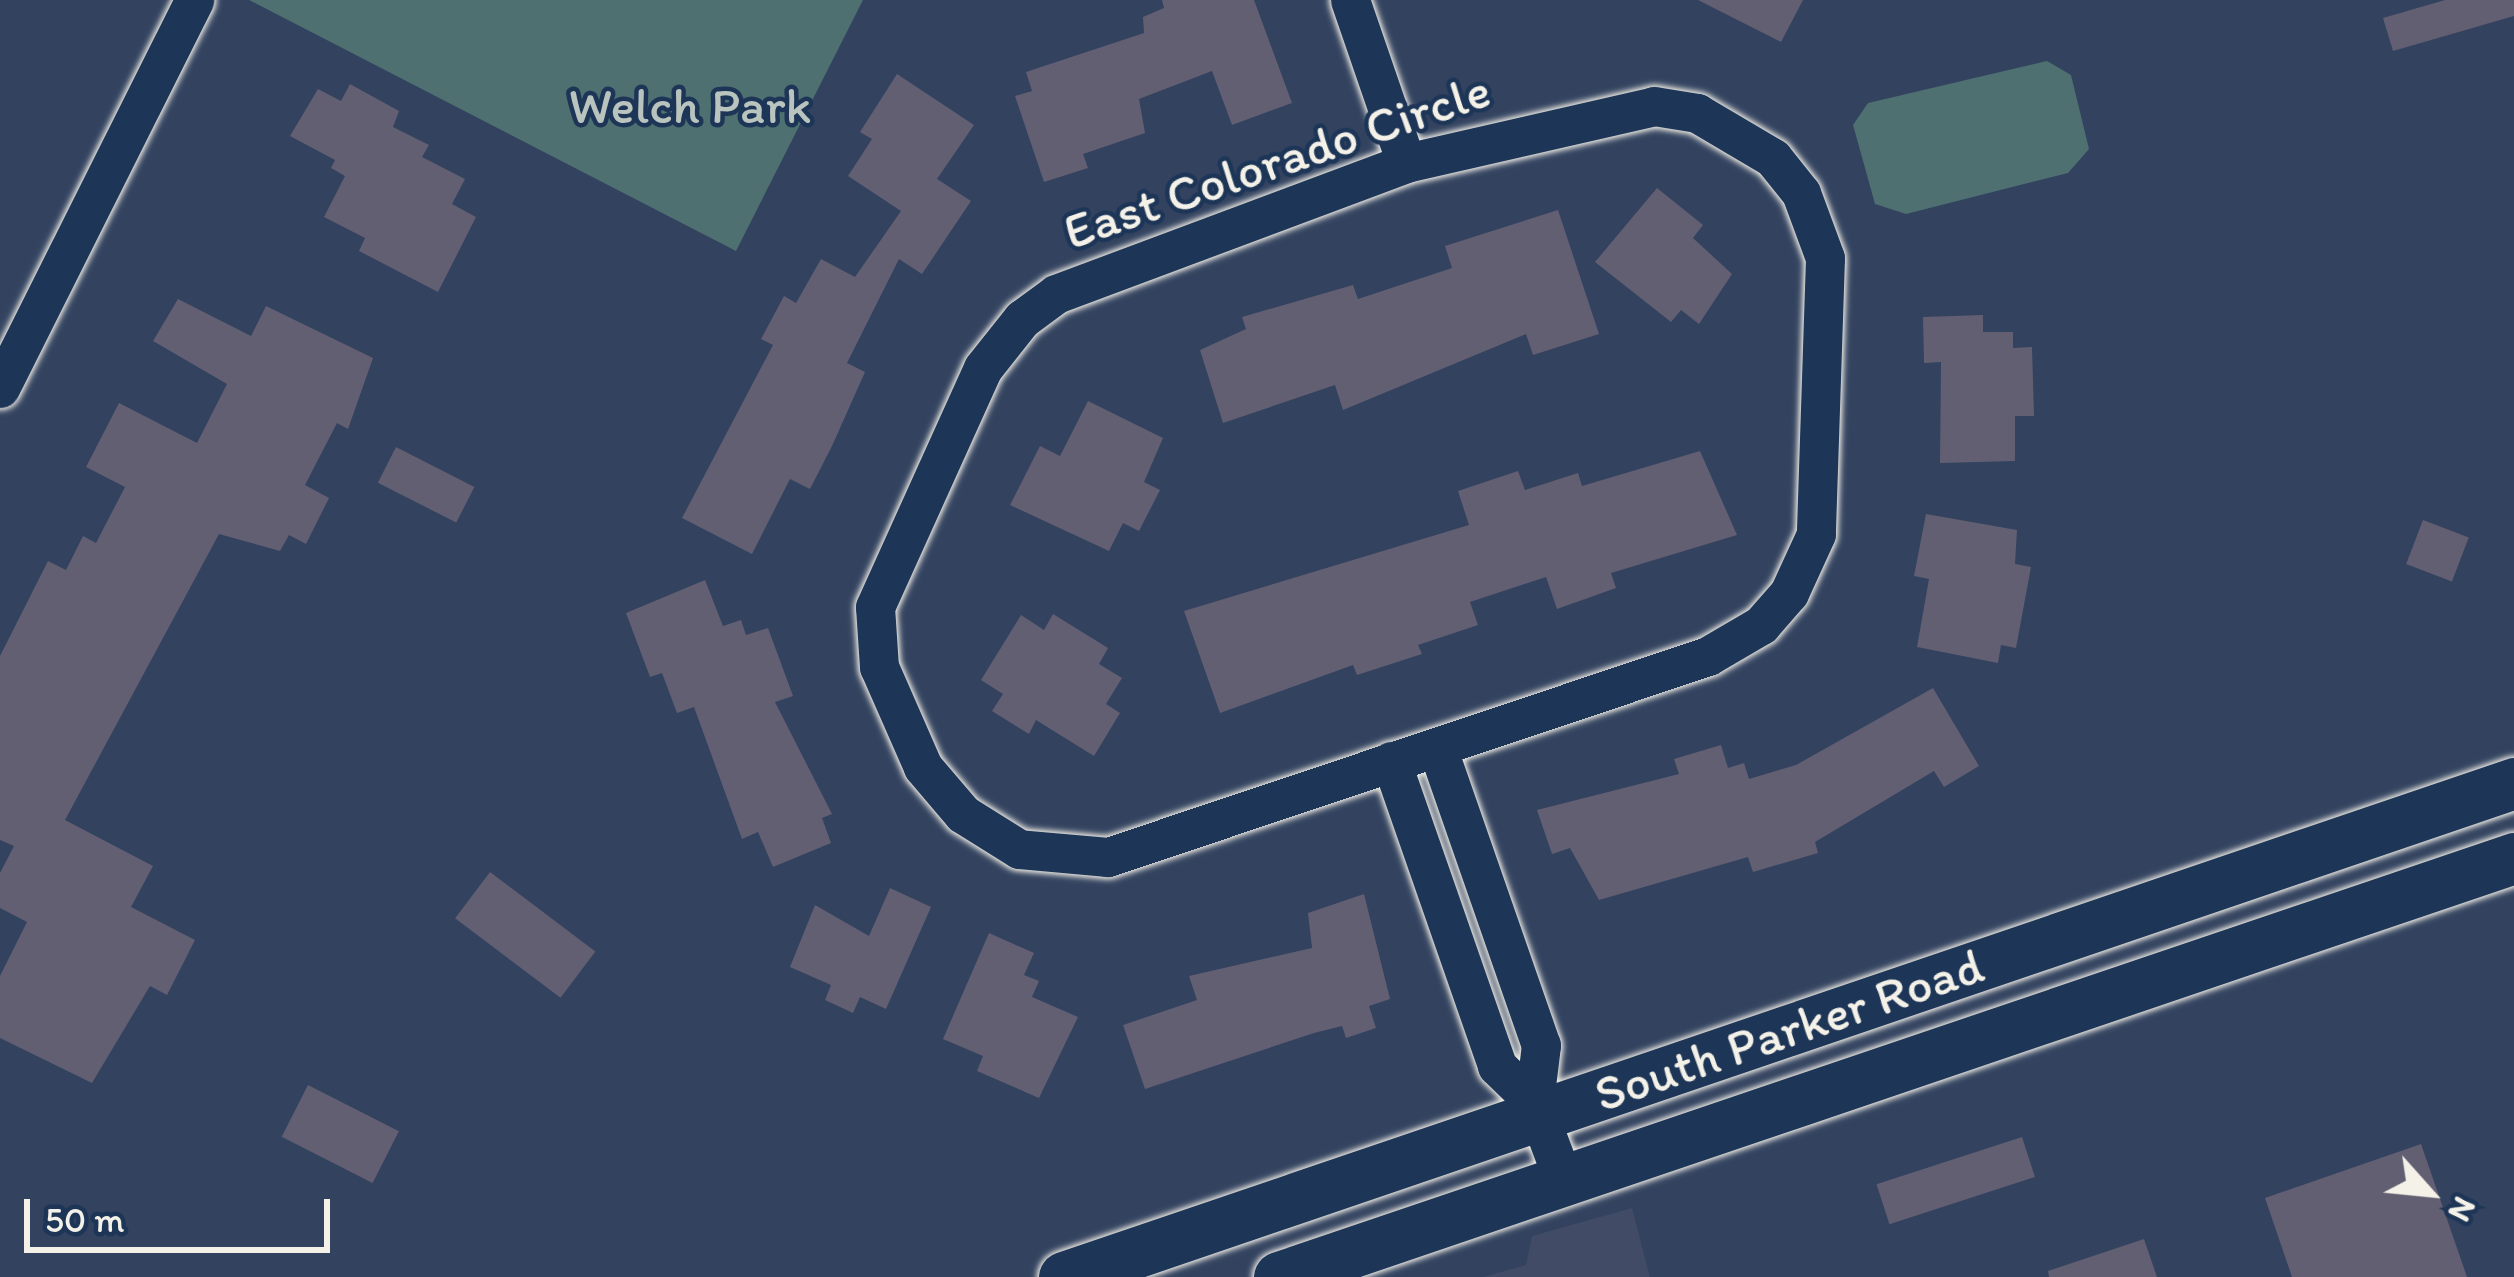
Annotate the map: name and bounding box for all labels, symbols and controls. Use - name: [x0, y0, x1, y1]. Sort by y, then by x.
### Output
- street label: East Colorado Circle: [1056, 59, 1498, 263]
- park label: Welch Park: [569, 75, 811, 137]
- street label: South Parker Road: [1587, 935, 1991, 1125]
- north arrow: [2370, 1133, 2490, 1253]
- scale bar: [30, 1175, 336, 1249]
- text: N: [2440, 1191, 2485, 1228]
- text: 50 m: [45, 1198, 124, 1241]

